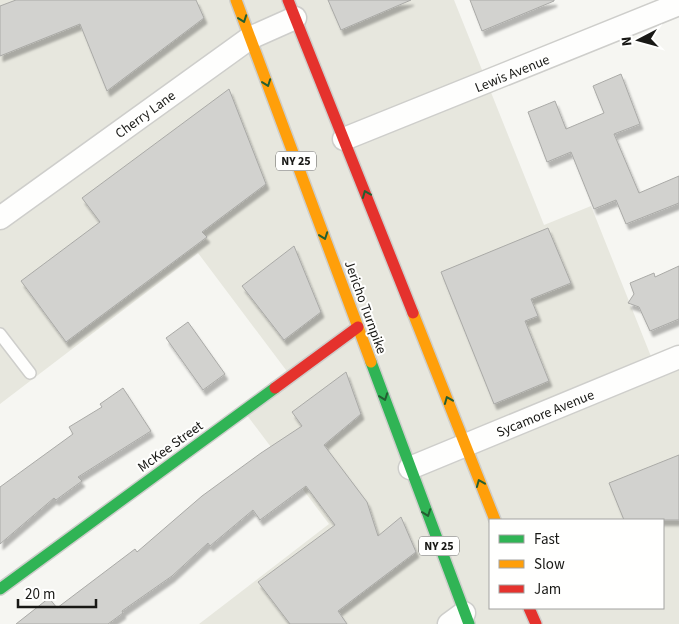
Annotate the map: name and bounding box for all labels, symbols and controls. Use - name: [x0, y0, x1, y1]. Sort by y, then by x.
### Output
- one-way arrow: [237, 14, 247, 23]
- north arrow: [614, 15, 664, 65]
- text: N: [617, 36, 637, 47]
- street label: Lewis Avenue: [472, 50, 553, 98]
- one-way arrow: [261, 78, 271, 87]
- street label: Cherry Lane: [111, 86, 180, 144]
- road number: NY 25: [276, 152, 316, 170]
- one-way arrow: [361, 190, 372, 199]
- one-way arrow: [318, 231, 328, 239]
- street label: Jericho Turnpike: [339, 258, 391, 357]
- street label: Sycamore Avenue: [493, 385, 597, 443]
- one-way arrow: [378, 392, 388, 401]
- one-way arrow: [443, 396, 454, 405]
- street label: McKee Street: [134, 416, 208, 477]
- one-way arrow: [476, 479, 486, 488]
- one-way arrow: [421, 508, 431, 517]
- legend: [489, 519, 664, 609]
- text: Fast: [534, 529, 560, 550]
- road number: NY 25: [419, 536, 459, 556]
- text: Slow: [534, 554, 565, 575]
- scale bar: [18, 576, 95, 608]
- text: Jam: [534, 579, 561, 600]
- text: 20 m: [25, 584, 55, 605]

